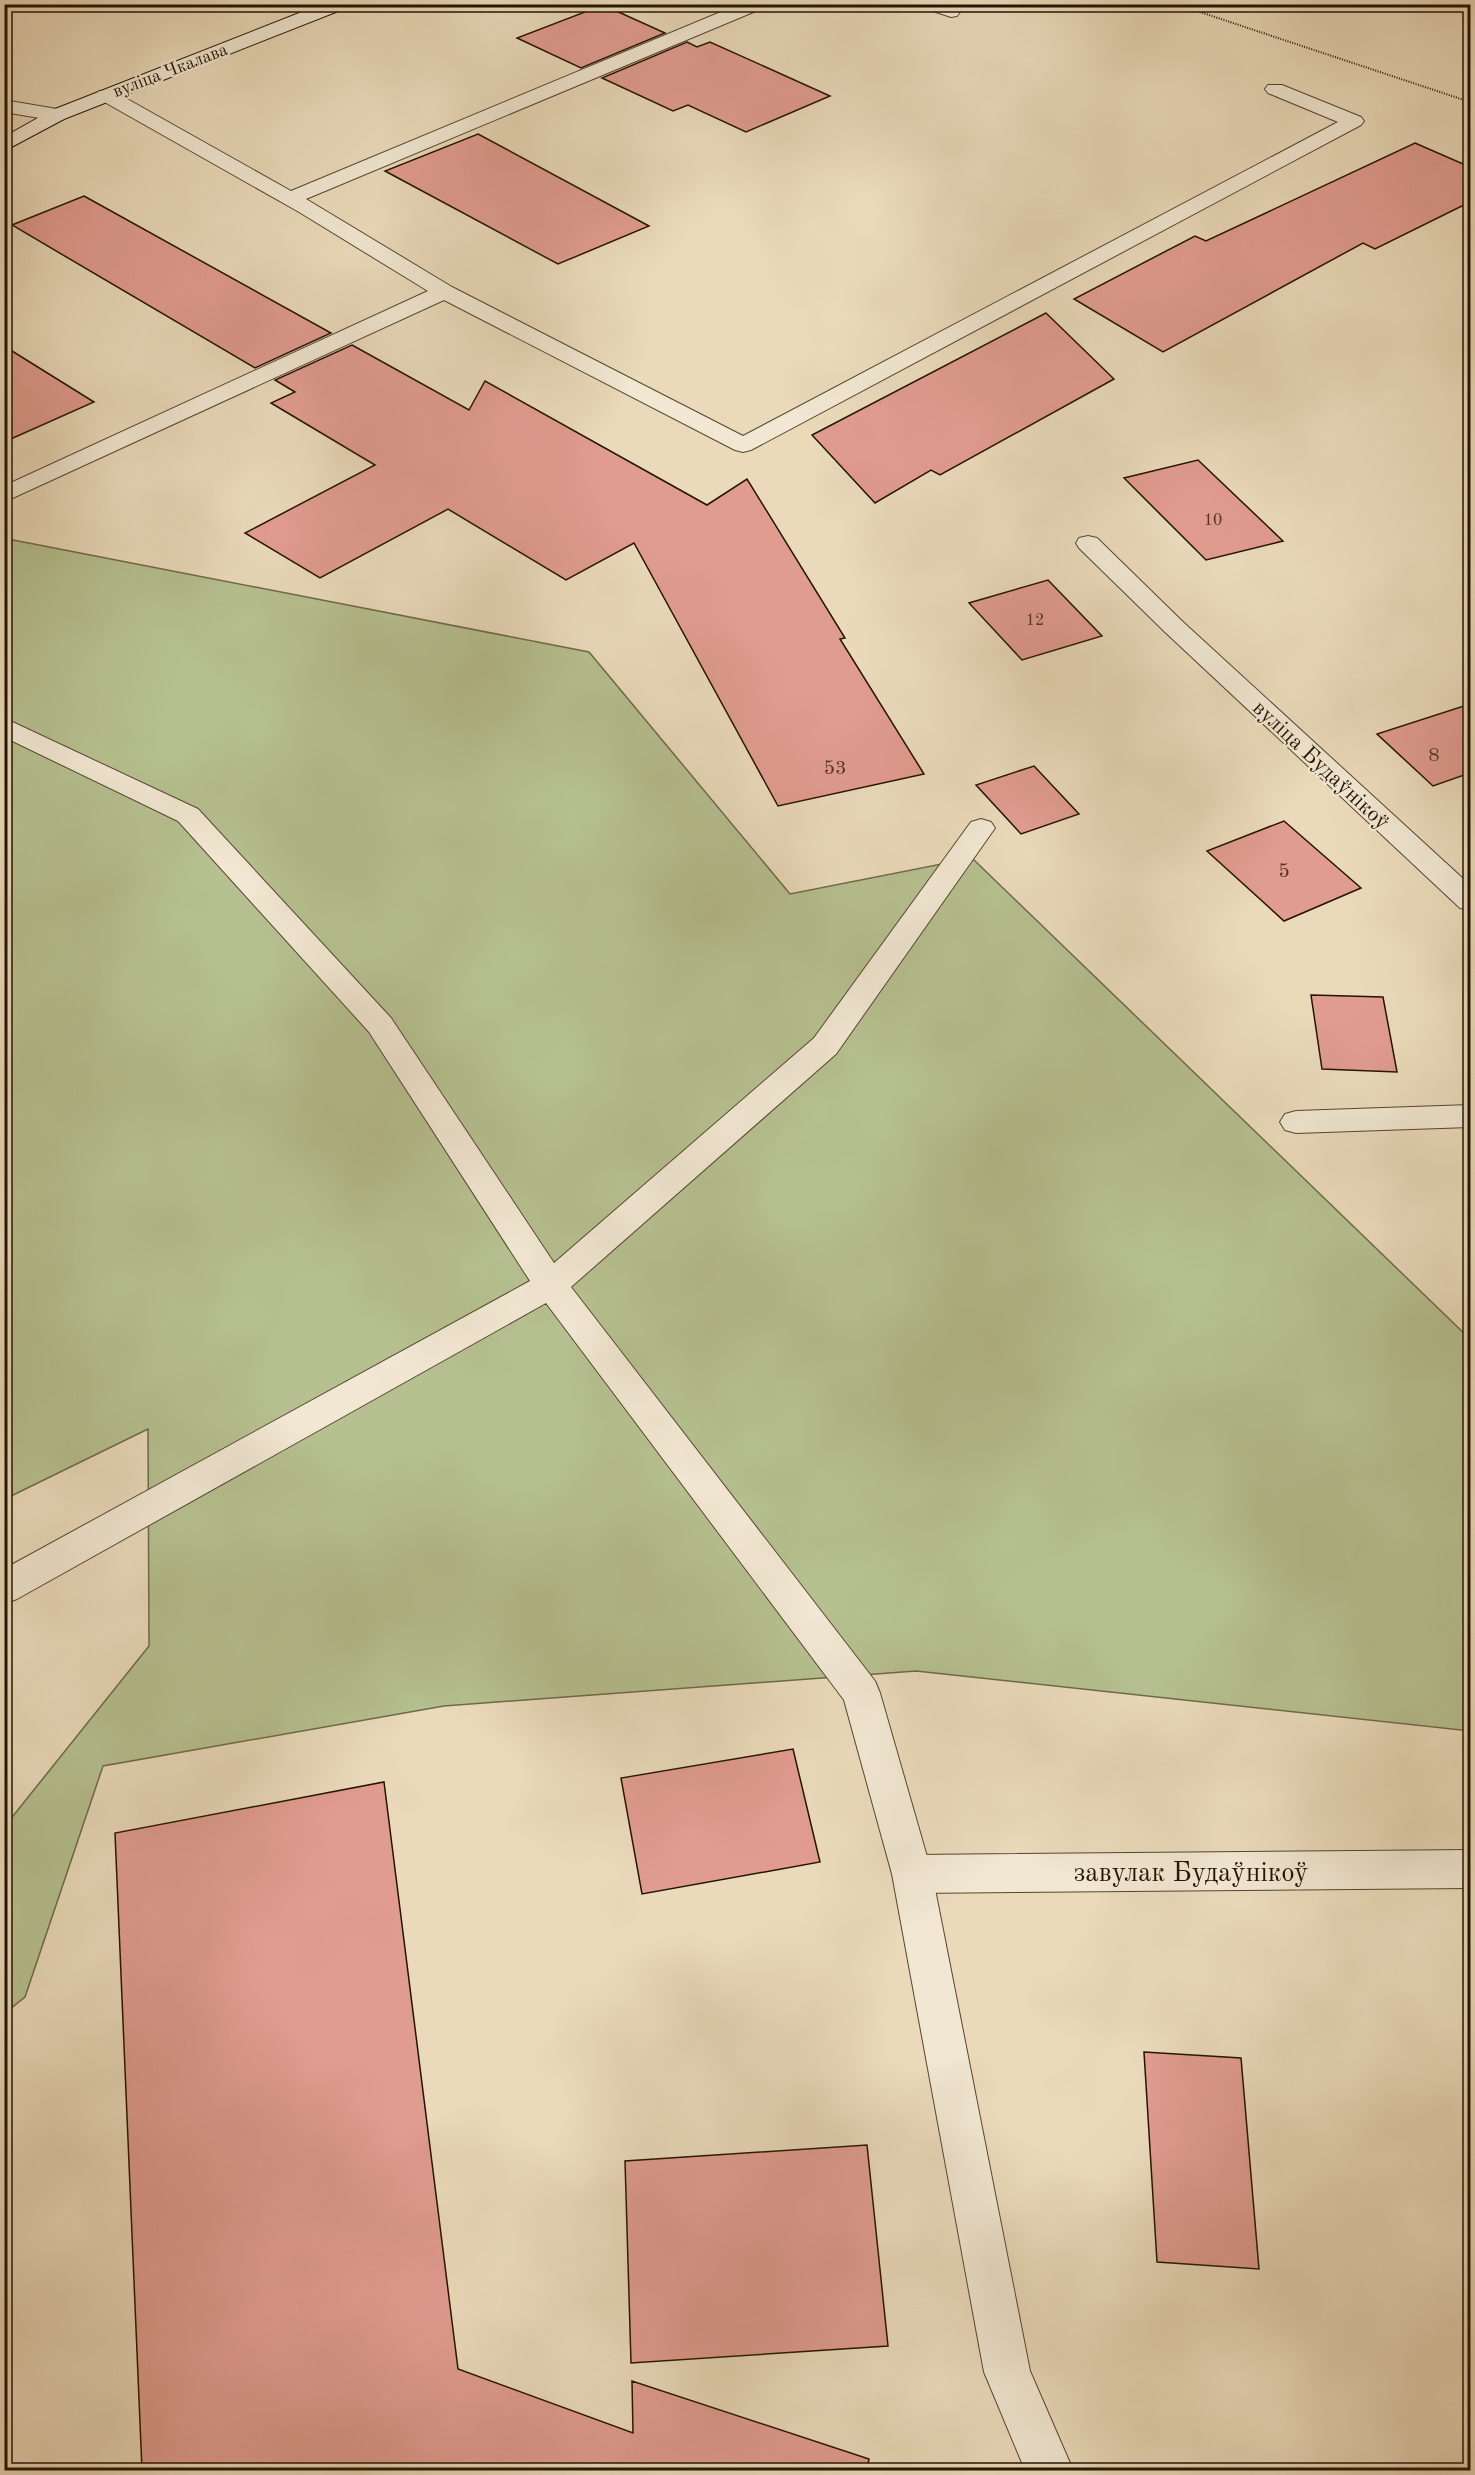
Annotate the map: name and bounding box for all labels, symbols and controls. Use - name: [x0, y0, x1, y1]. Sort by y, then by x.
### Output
- street label: вуліца Чкалава: [110, 41, 230, 101]
- house number: 10: [1204, 513, 1222, 529]
- house number: 12: [1026, 613, 1044, 629]
- street label: вуліца Будаўнікоў: [1248, 697, 1393, 834]
- house number: 8: [1428, 746, 1440, 766]
- house number: 53: [823, 759, 847, 779]
- house number: 5: [1278, 862, 1290, 882]
- street label: завулак Будаўнікоў: [1074, 1860, 1308, 1887]

